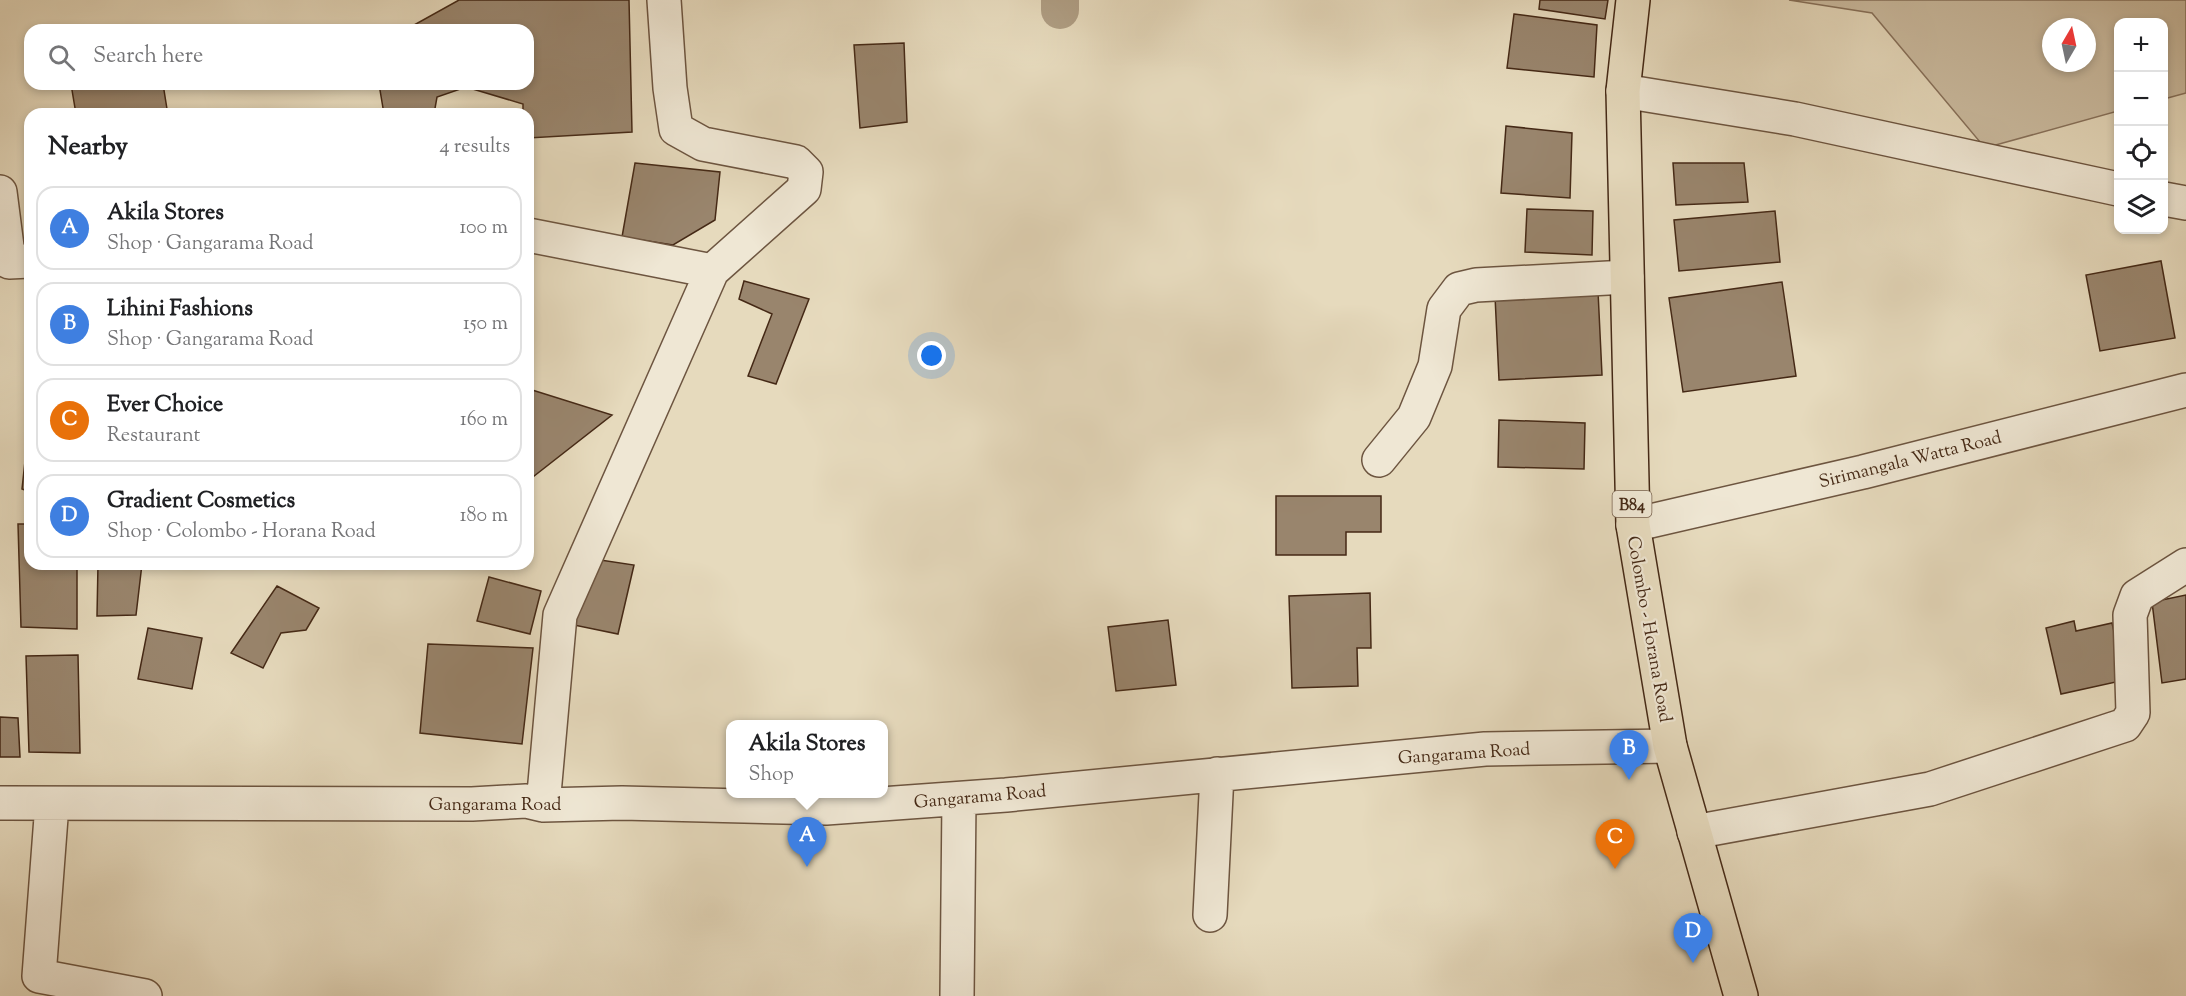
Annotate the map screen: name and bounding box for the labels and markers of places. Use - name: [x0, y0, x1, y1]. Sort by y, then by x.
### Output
- pin: B: [1610, 730, 1648, 780]
- pin: A: [788, 818, 826, 867]
- pin: C: [1596, 820, 1634, 869]
- pin: D: [1674, 914, 1712, 963]

